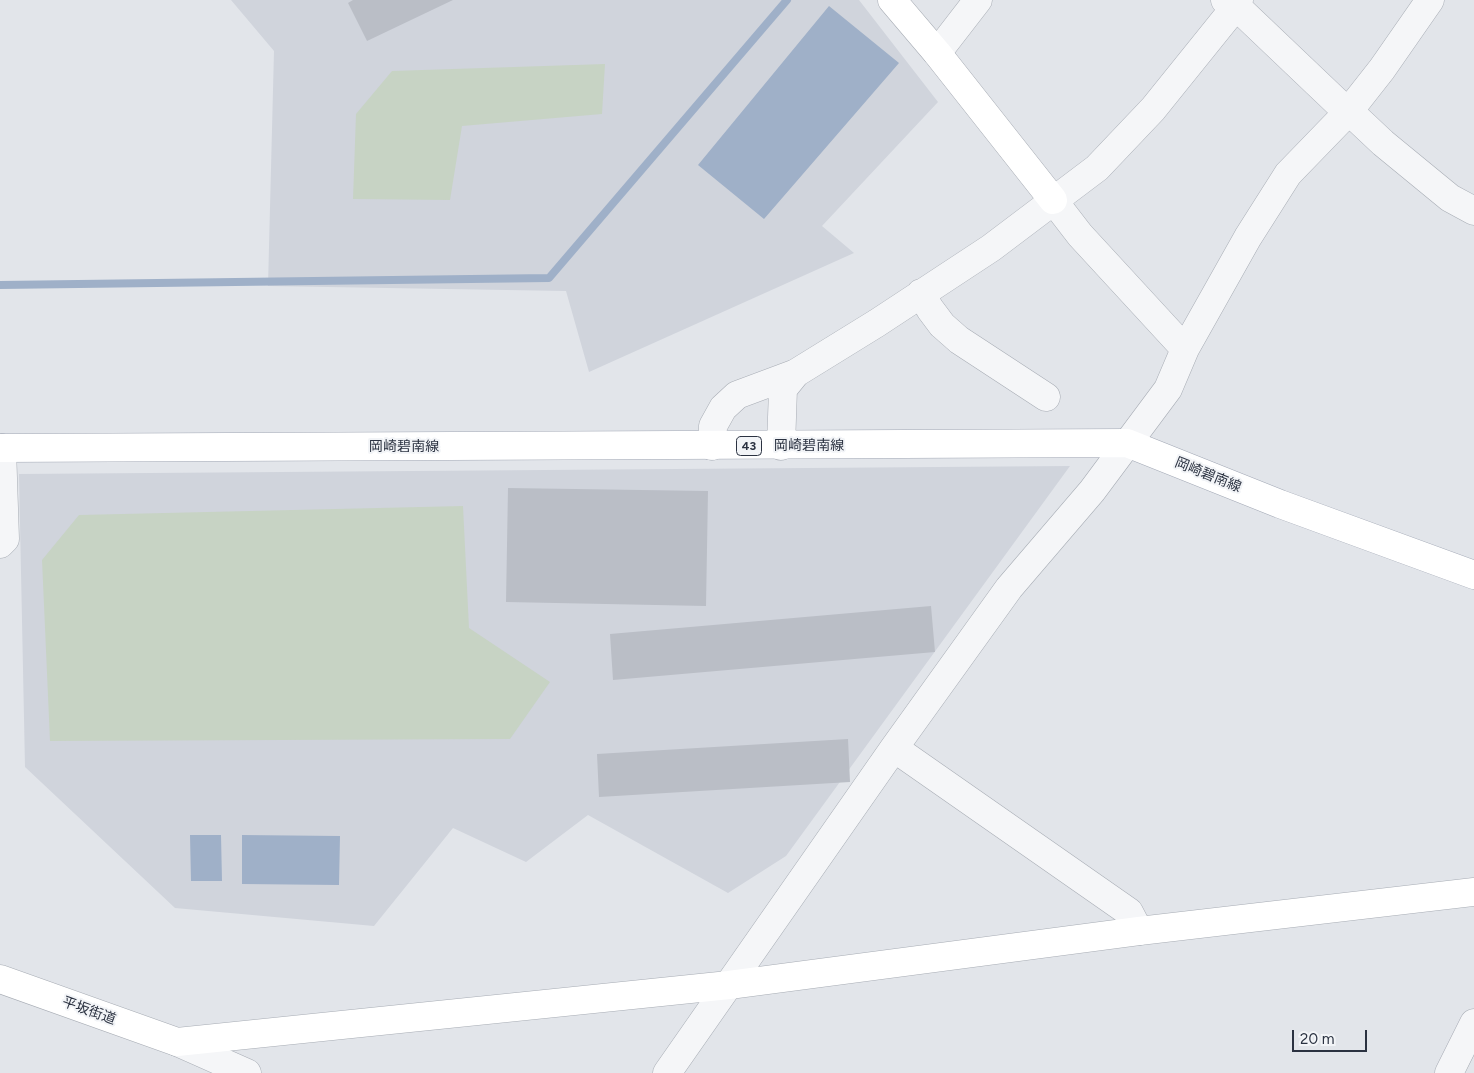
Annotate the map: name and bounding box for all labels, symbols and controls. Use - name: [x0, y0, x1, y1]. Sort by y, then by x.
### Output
- road number: 43: [736, 436, 762, 456]
- street label: 岡崎碧南線: [774, 438, 844, 454]
- street label: 岡崎碧南線: [369, 439, 439, 455]
- street label: 岡崎碧南線: [1172, 454, 1244, 496]
- street label: 平坂街道: [60, 994, 118, 1028]
- scale bar: [1294, 1020, 1369, 1052]
- text: 20 m: [1300, 1030, 1334, 1048]

